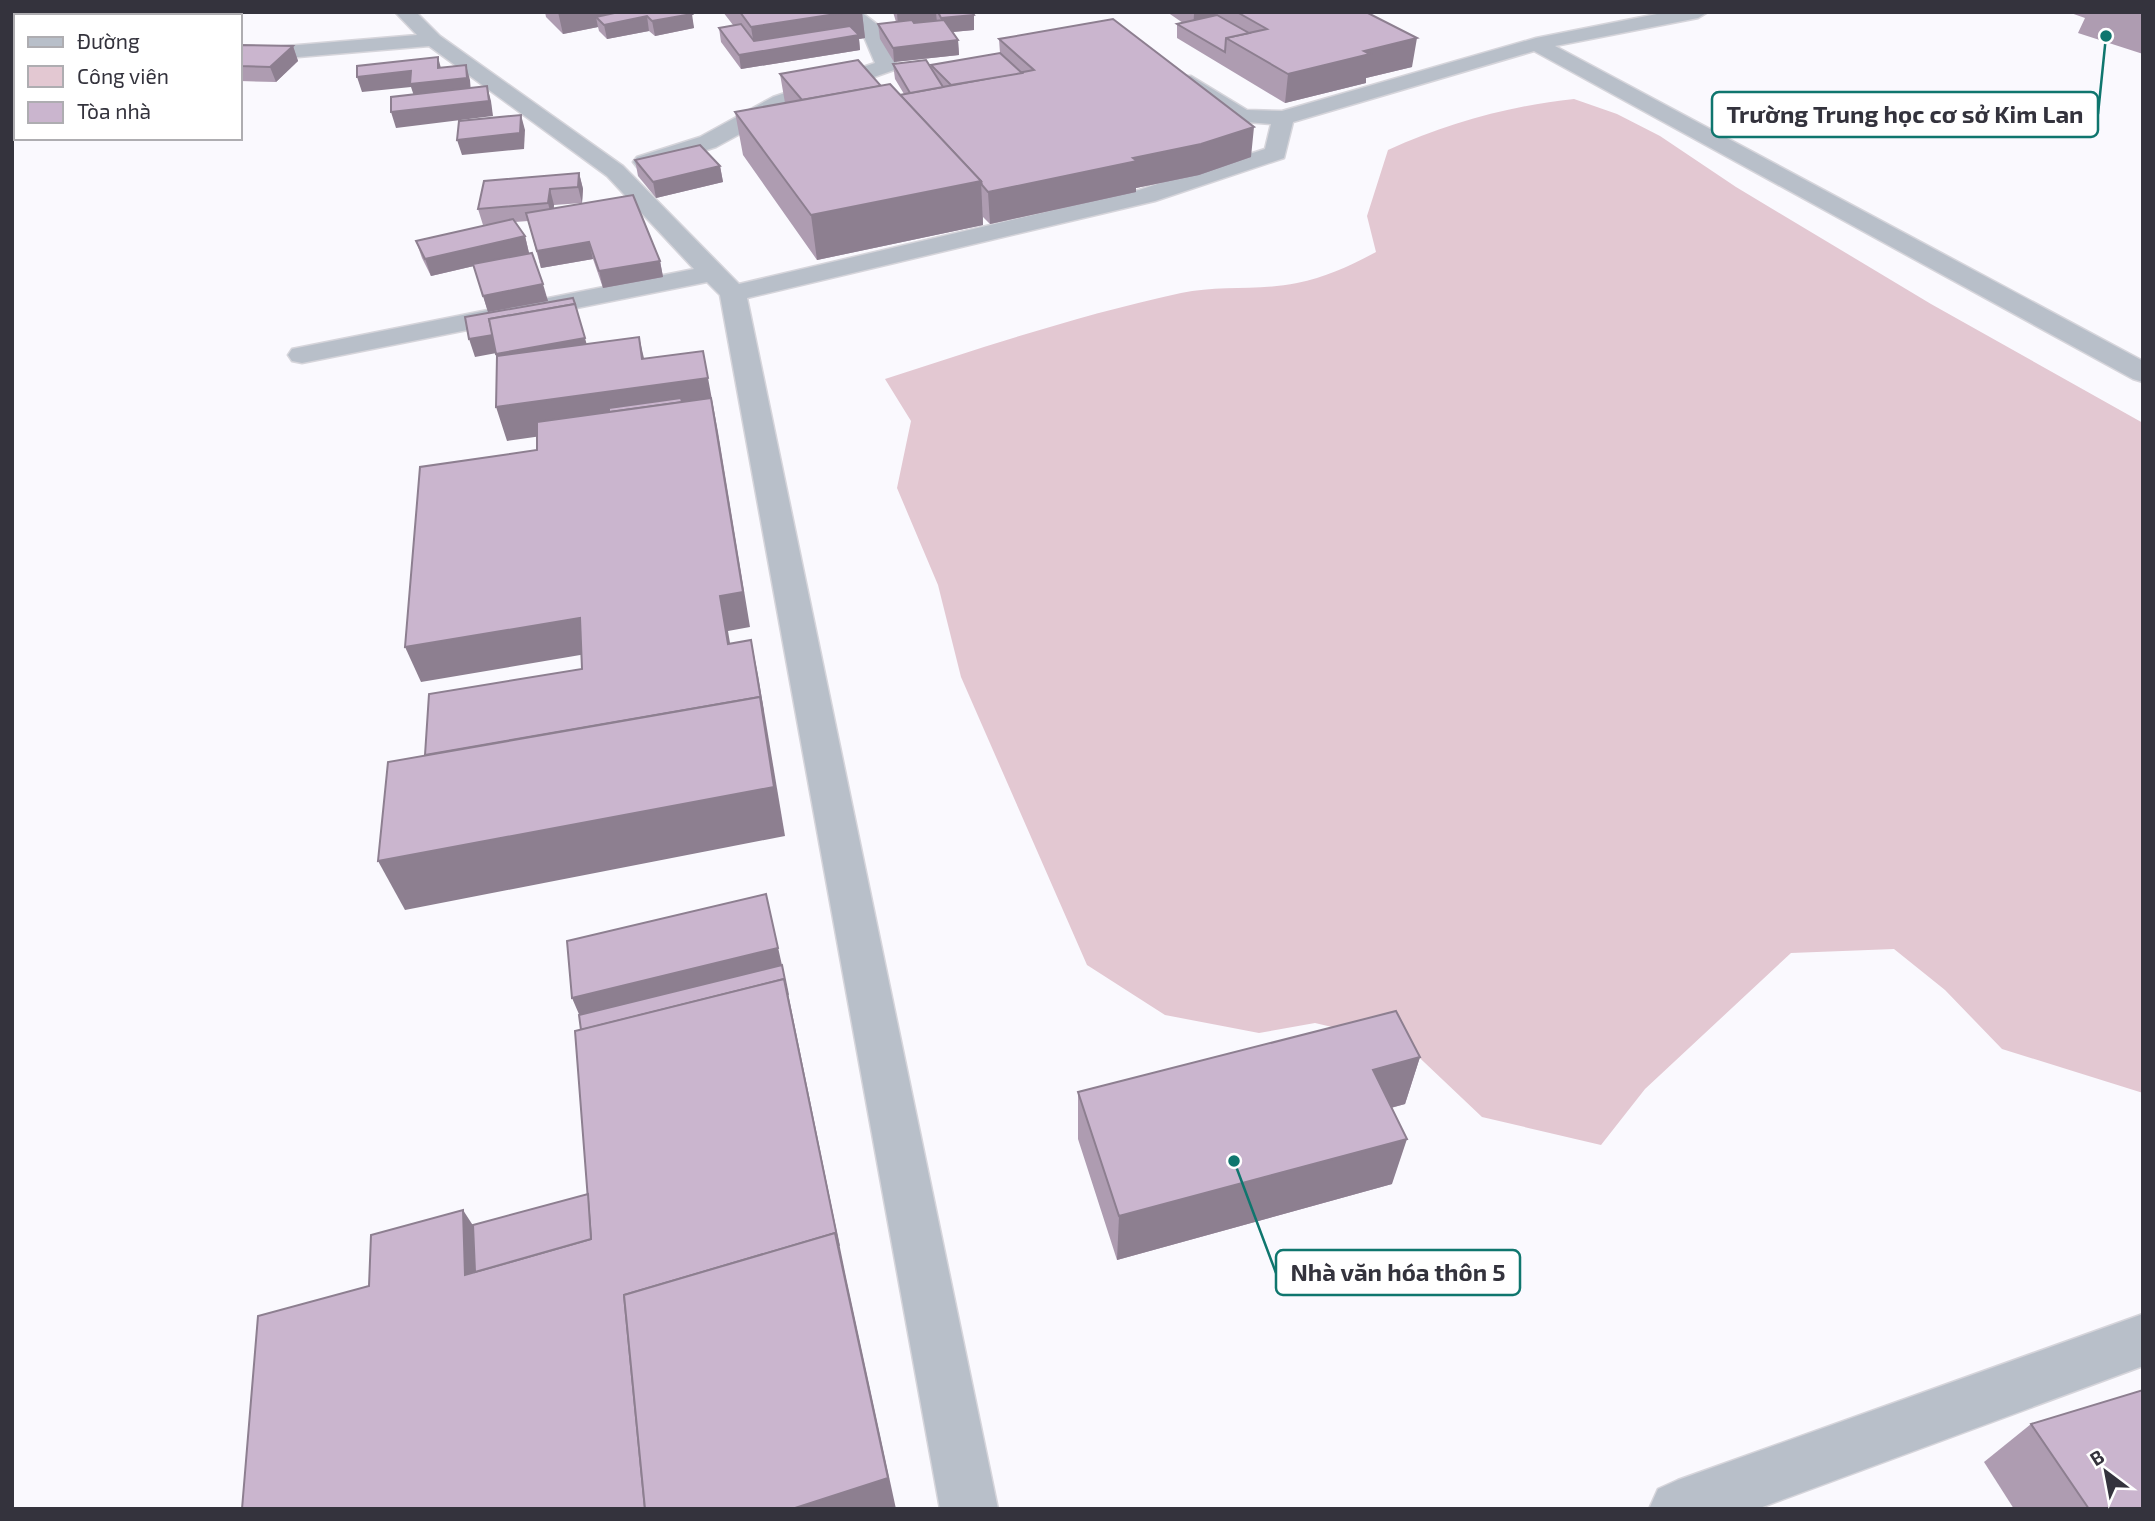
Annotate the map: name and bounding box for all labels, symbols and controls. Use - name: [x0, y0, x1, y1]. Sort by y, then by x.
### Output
- legend: [14, 14, 242, 140]
- text: Đường: [77, 28, 140, 53]
- text: Công viên: [77, 63, 169, 88]
- callout: Trường Trung học cơ sở Kim Lan: [1712, 92, 2098, 137]
- text: Tòa nhà: [77, 98, 151, 123]
- text: Trường Trung học cơ sở Kim Lan: [1726, 99, 2084, 128]
- callout: Nhà văn hóa thôn 5: [1276, 1250, 1520, 1295]
- text: Nhà văn hóa thôn 5: [1290, 1257, 1506, 1286]
- north arrow: [2071, 1437, 2141, 1507]
- text: B: [2085, 1444, 2108, 1470]

